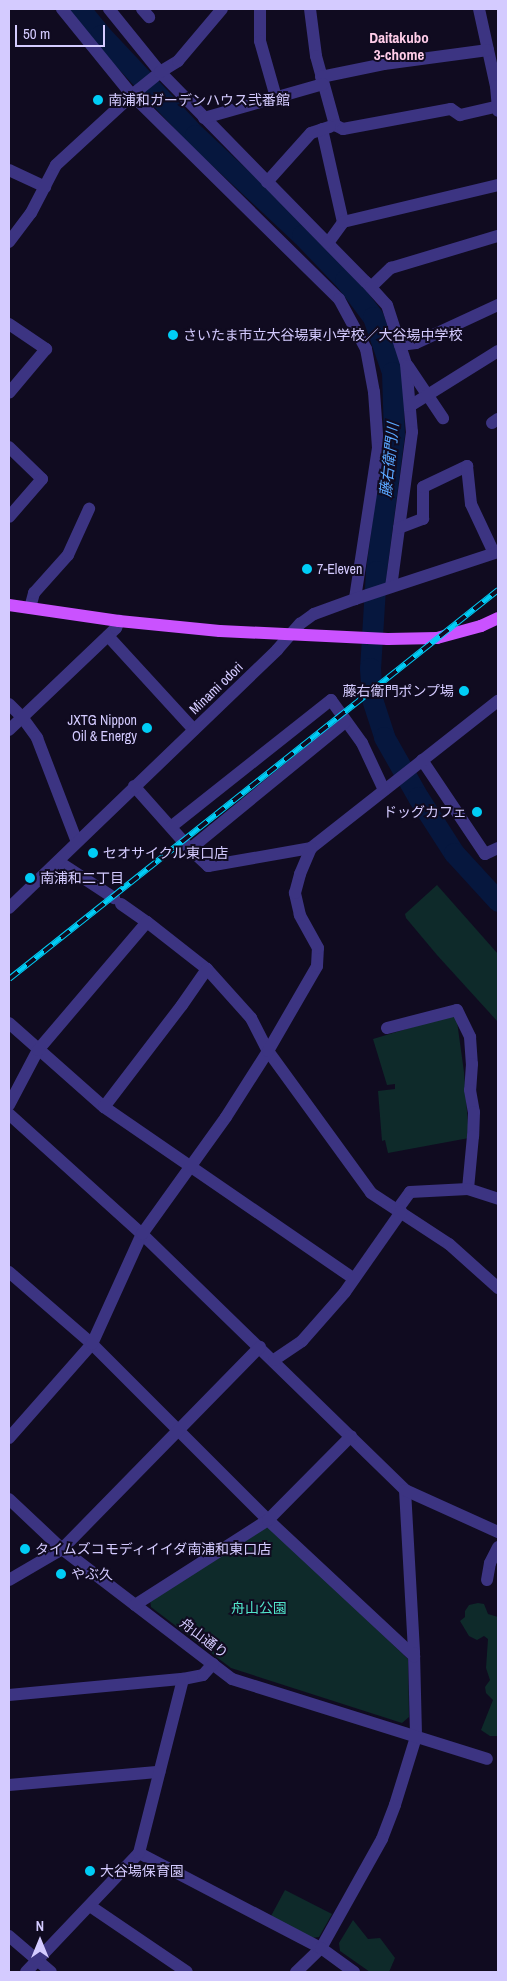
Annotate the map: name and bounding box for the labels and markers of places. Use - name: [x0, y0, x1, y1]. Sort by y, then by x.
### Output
- place label: 南浦和ガーデンハウス弐番館: [108, 92, 290, 108]
- marker: 南浦和ガーデンハウス弐番館: [92, 94, 104, 106]
- place label: さいたま市立大谷場東小学校／大谷場中学校: [183, 327, 463, 343]
- marker: さいたま市立大谷場東小学校／大谷場中学校: [167, 329, 179, 341]
- place label: 7-Eleven: [317, 561, 362, 577]
- marker: 7-Eleven: [301, 563, 313, 575]
- place label: 藤右衛門ポンプ場: [342, 683, 454, 699]
- marker: 藤右衛門ポンプ場: [458, 685, 470, 697]
- place label: JXTG Nippon Oil & Energy: [67, 712, 137, 744]
- marker: JXTG Nippon Oil & Energy: [141, 722, 153, 734]
- place label: ドッグカフェ: [383, 804, 467, 820]
- marker: ドッグカフェ: [471, 806, 483, 818]
- place label: セオサイクル東口店: [103, 845, 229, 861]
- marker: セオサイクル東口店: [87, 847, 99, 859]
- place label: 南浦和二丁目: [40, 870, 124, 886]
- marker: 南浦和二丁目: [24, 872, 36, 884]
- place label: タイムズコモディイイダ南浦和東口店: [35, 1541, 273, 1557]
- marker: タイムズコモディイイダ南浦和東口店: [19, 1543, 31, 1555]
- place label: やぶ久: [71, 1566, 113, 1582]
- marker: やぶ久: [55, 1568, 67, 1580]
- place label: 大谷場保育園: [100, 1863, 184, 1879]
- marker: 大谷場保育園: [84, 1865, 96, 1877]

